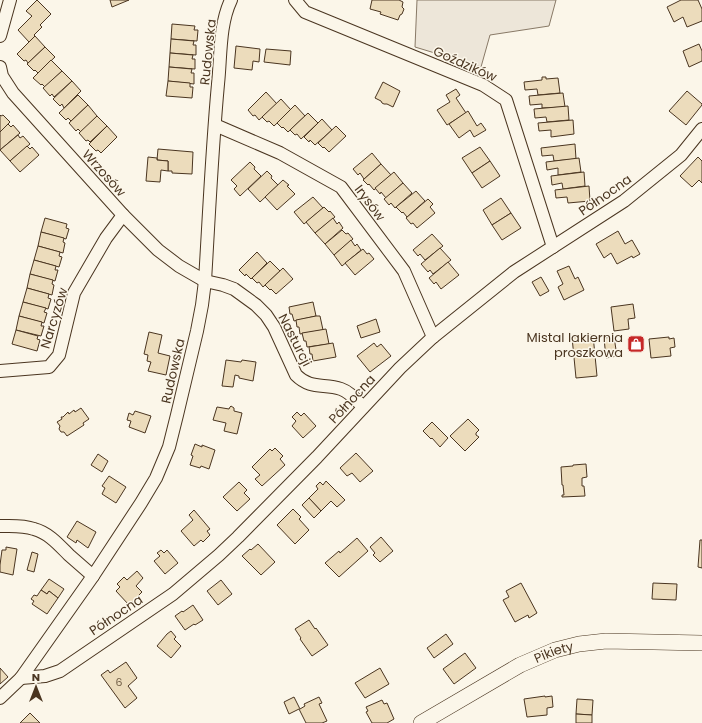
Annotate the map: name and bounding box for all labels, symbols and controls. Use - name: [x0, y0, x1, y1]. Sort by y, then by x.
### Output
- street label: Rudowska: [195, 18, 221, 86]
- street label: Goździków: [430, 42, 500, 87]
- street label: Wrzosów: [78, 145, 131, 201]
- street label: Północna: [575, 170, 635, 220]
- street label: Irysów: [350, 181, 390, 225]
- street label: Narcyzów: [36, 285, 72, 351]
- street label: Nasturcji: [274, 310, 316, 370]
- place label: Mistal lakiernia proszkowa: [527, 328, 623, 362]
- shop icon: Mistal lakiernia proszkowa: [626, 334, 646, 354]
- street label: Rudowska: [156, 337, 190, 405]
- street label: Północna: [324, 370, 380, 428]
- street label: Północna: [86, 590, 146, 640]
- street label: Pikiety: [531, 636, 576, 667]
- north arrow: [16, 667, 56, 707]
- text: N: [32, 669, 40, 685]
- house number: 6: [116, 674, 123, 690]

